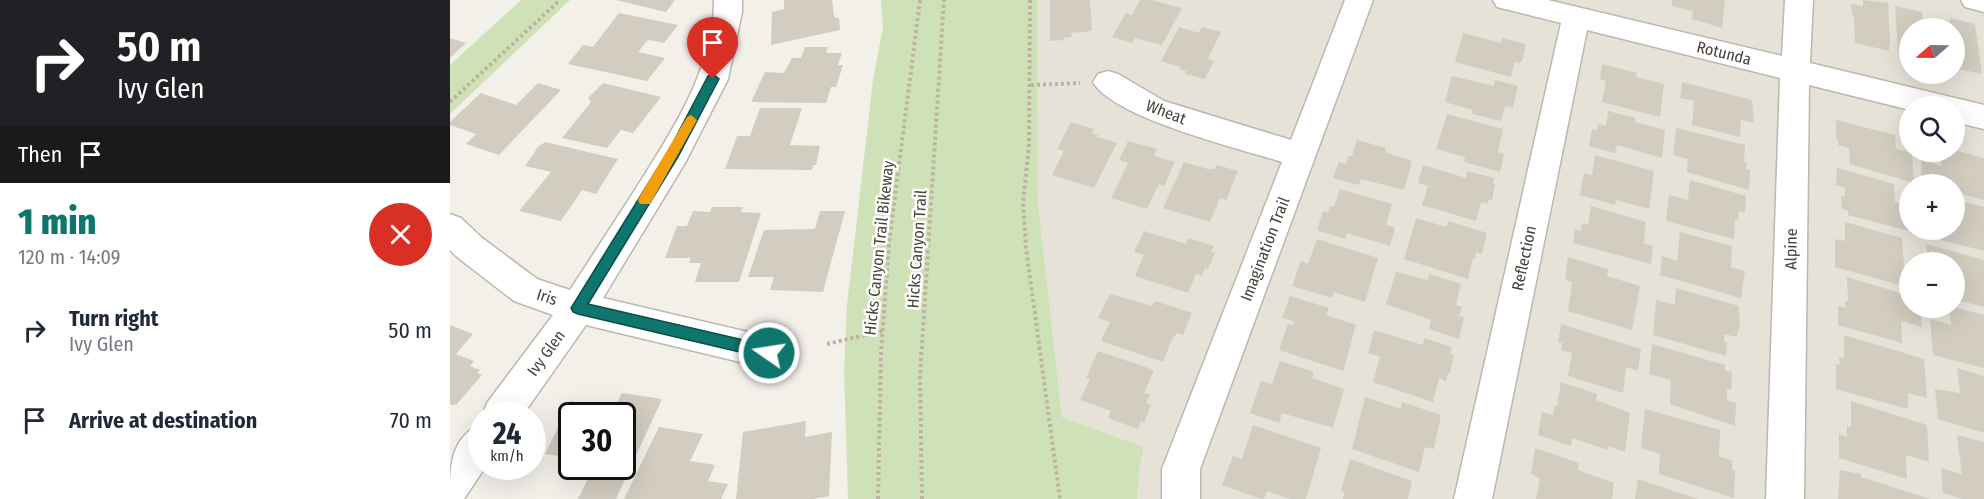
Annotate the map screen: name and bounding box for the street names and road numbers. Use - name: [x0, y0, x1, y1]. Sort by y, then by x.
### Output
- street label: Rotunda: [1695, 37, 1753, 69]
- street label: Wheat: [1143, 96, 1189, 129]
- street label: Hicks Canyon Trail Bikeway: [860, 159, 898, 336]
- street label: Hicks Canyon Trail: [903, 189, 931, 309]
- street label: Imagination Trail: [1236, 194, 1294, 304]
- street label: Reflection: [1508, 224, 1540, 292]
- street label: Alpine: [1781, 228, 1801, 270]
- street label: Iris: [534, 285, 560, 309]
- street label: Ivy Glen: [523, 326, 569, 380]

